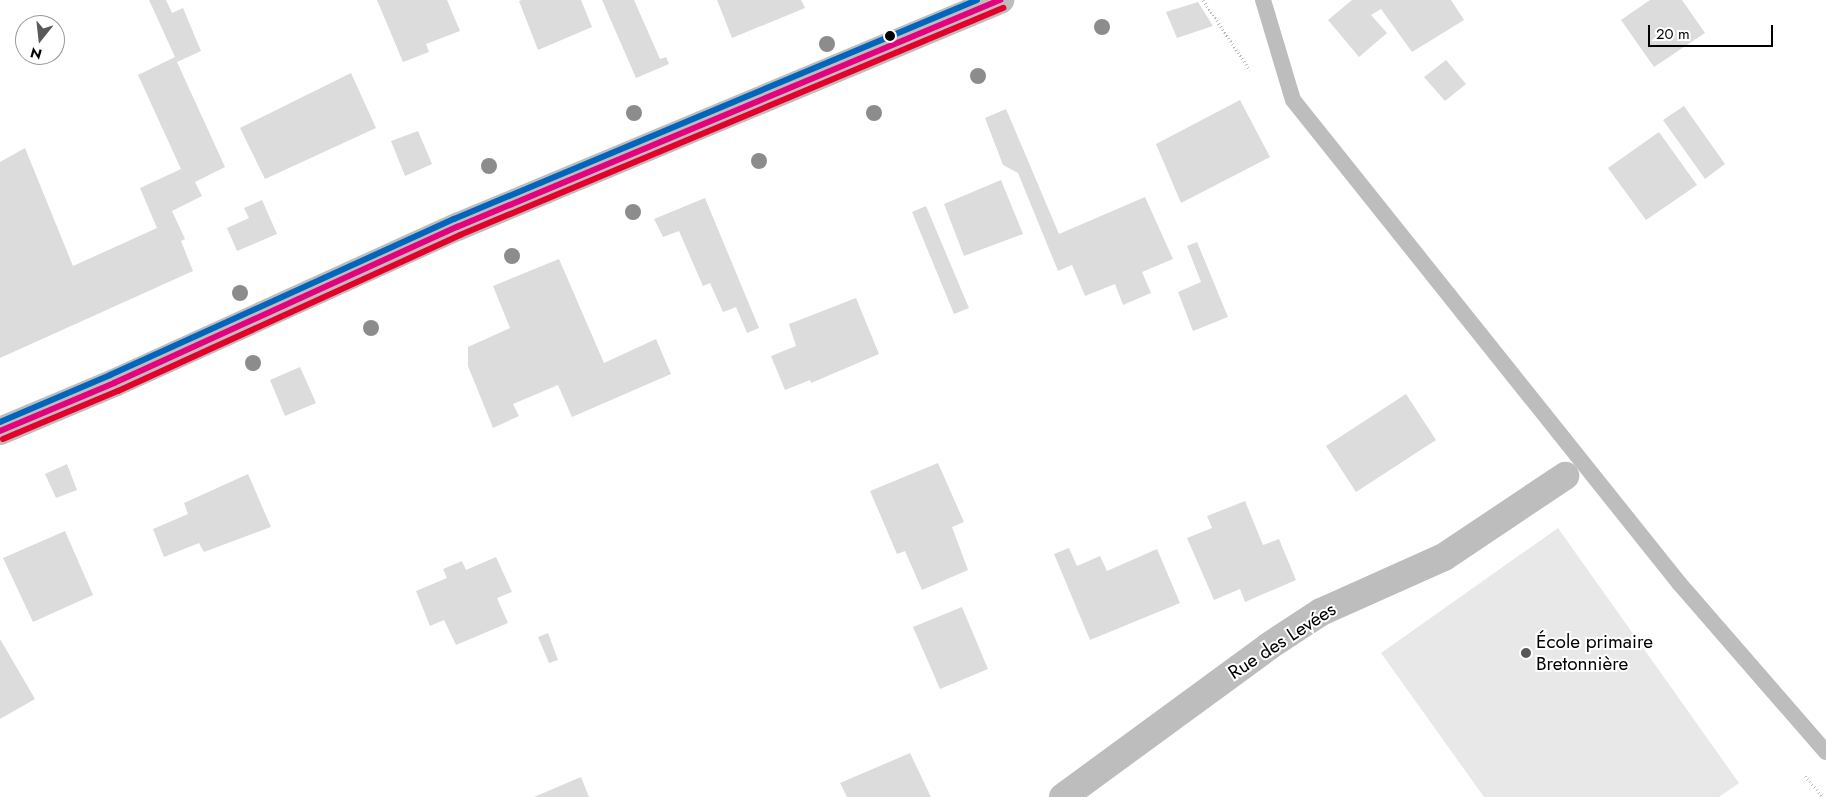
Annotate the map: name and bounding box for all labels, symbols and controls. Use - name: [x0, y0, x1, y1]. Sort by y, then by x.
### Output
- north arrow: [15, 15, 65, 65]
- scale bar: [1651, 15, 1776, 47]
- text: 20 m: [1656, 23, 1690, 45]
- unlabelled marker: [885, 31, 895, 41]
- text: N: [28, 42, 44, 65]
- street label: Rue des Levées: [1224, 598, 1340, 684]
- place label: École primaire Bretonnière: [1536, 631, 1653, 675]
- marker: École primaire Bretonnière: [1520, 647, 1532, 659]

